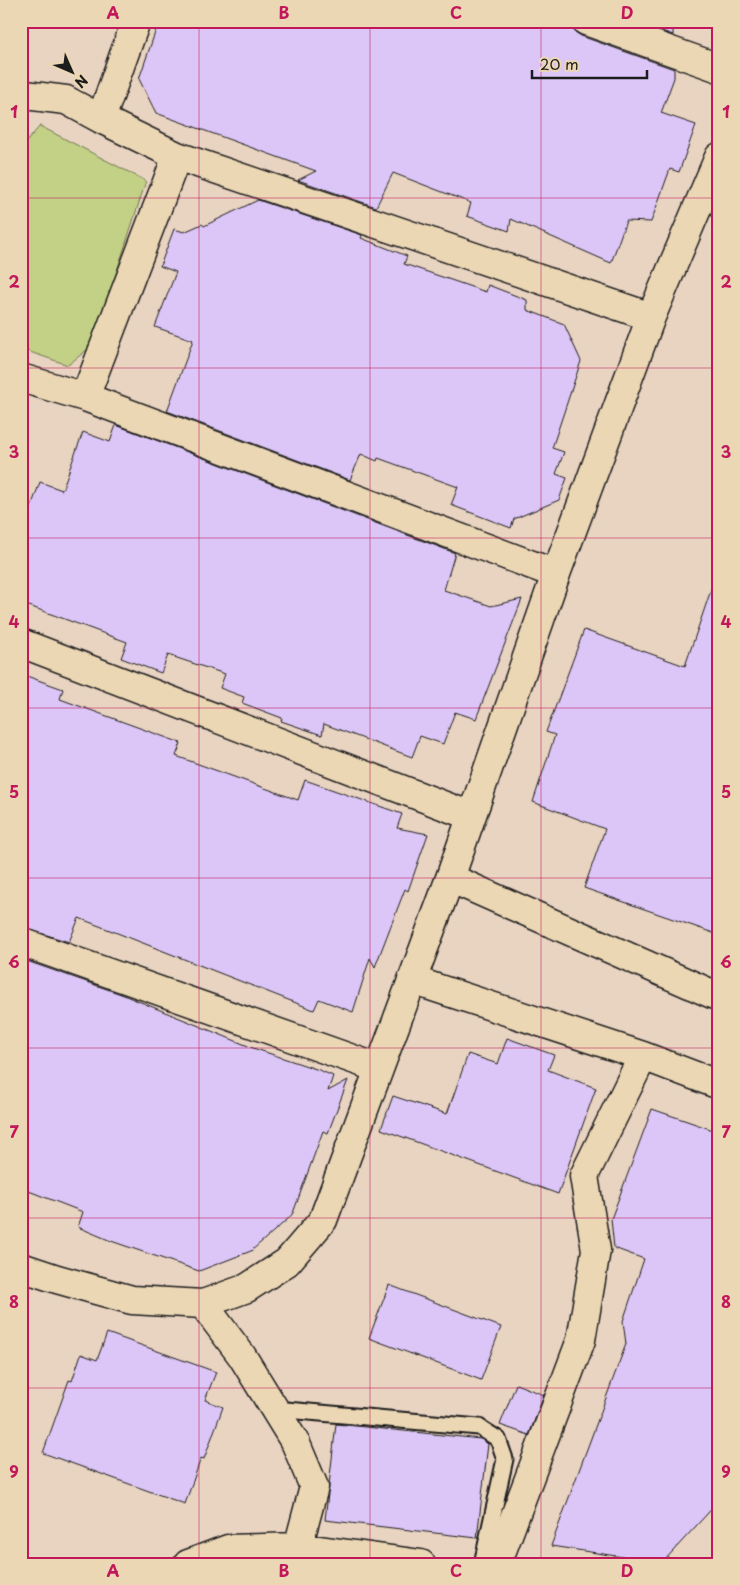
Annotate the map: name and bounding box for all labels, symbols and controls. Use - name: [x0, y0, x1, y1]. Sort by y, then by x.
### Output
- text: A: [107, 0, 120, 24]
- text: B: [279, 0, 290, 24]
- text: C: [450, 0, 462, 24]
- text: D: [621, 0, 633, 24]
- north arrow: [48, 48, 98, 98]
- scale bar: [532, 48, 648, 80]
- text: 20 m: [540, 52, 579, 75]
- text: N: [70, 70, 93, 93]
- text: 1: [10, 99, 18, 123]
- text: 1: [722, 99, 730, 123]
- text: 2: [8, 269, 20, 293]
- text: 2: [720, 269, 732, 293]
- text: 3: [9, 439, 19, 463]
- text: 3: [721, 439, 731, 463]
- text: 4: [9, 609, 20, 633]
- text: 4: [721, 609, 732, 633]
- text: 5: [9, 779, 19, 803]
- text: 5: [721, 779, 731, 803]
- text: 6: [8, 949, 20, 973]
- text: 6: [720, 949, 732, 973]
- text: 7: [9, 1119, 19, 1143]
- text: 7: [721, 1119, 731, 1143]
- text: 8: [9, 1289, 19, 1313]
- text: 8: [721, 1289, 731, 1313]
- text: 9: [9, 1459, 19, 1483]
- text: 9: [721, 1459, 731, 1483]
- text: A: [107, 1558, 120, 1582]
- text: B: [279, 1558, 290, 1582]
- text: C: [450, 1558, 462, 1582]
- text: D: [621, 1558, 633, 1582]

